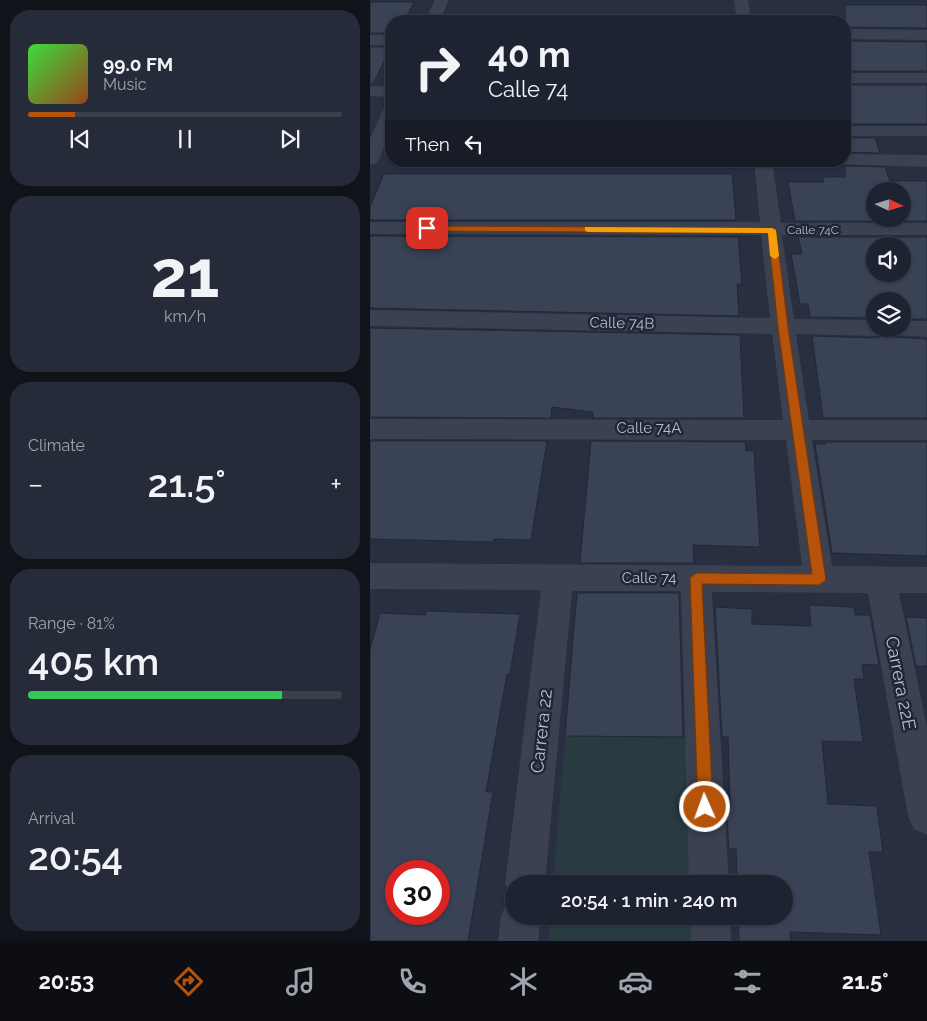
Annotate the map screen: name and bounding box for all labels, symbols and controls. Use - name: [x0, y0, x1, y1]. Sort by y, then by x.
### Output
- text: 40 m: [488, 34, 570, 75]
- icon: right: [405, 35, 470, 100]
- text: 99.0 FM: [103, 53, 173, 75]
- text: Music: [103, 75, 147, 94]
- text: Calle 74: [488, 76, 568, 102]
- icon: previous: [66, 125, 94, 153]
- icon: pause: [171, 125, 199, 153]
- icon: next: [276, 125, 304, 153]
- icon: left: [460, 130, 488, 158]
- text: Then: [405, 133, 450, 155]
- north arrow: [866, 182, 911, 228]
- map controls: [866, 182, 911, 337]
- pin: [406, 207, 448, 249]
- icon: arrive: [413, 214, 441, 242]
- street label: Calle 74C: [787, 223, 839, 237]
- text: 21: [151, 236, 219, 312]
- button: sound: [866, 237, 911, 282]
- button: layers: [866, 292, 911, 337]
- text: km/h: [164, 307, 206, 326]
- street label: Calle 74B: [589, 313, 655, 333]
- street label: Calle 74A: [617, 419, 681, 437]
- text: Climate: [28, 436, 85, 455]
- text: 21.5°: [148, 461, 226, 506]
- text: −: [28, 468, 43, 501]
- text: +: [330, 468, 342, 501]
- street label: Calle 74: [622, 569, 676, 587]
- text: Range · 81%: [28, 614, 115, 633]
- street label: Carrera 22E: [882, 634, 920, 732]
- text: 405 km: [28, 639, 159, 684]
- street label: Carrera 22: [526, 688, 556, 774]
- position arrow: [678, 780, 730, 832]
- text: Arrival: [28, 809, 75, 828]
- text: 20:54: [28, 834, 123, 879]
- speed limit sign: 30: [385, 860, 450, 925]
- text: 20:54 · 1 min · 240 m: [561, 889, 737, 911]
- icon: directions: [171, 964, 206, 999]
- icon: music: [283, 964, 318, 999]
- icon: phone: [395, 964, 430, 999]
- icon: climate: [506, 964, 541, 999]
- icon: car: [618, 964, 653, 999]
- icon: filters: [730, 964, 765, 999]
- text: 20:53: [38, 968, 94, 994]
- text: 21.5°: [842, 968, 888, 994]

